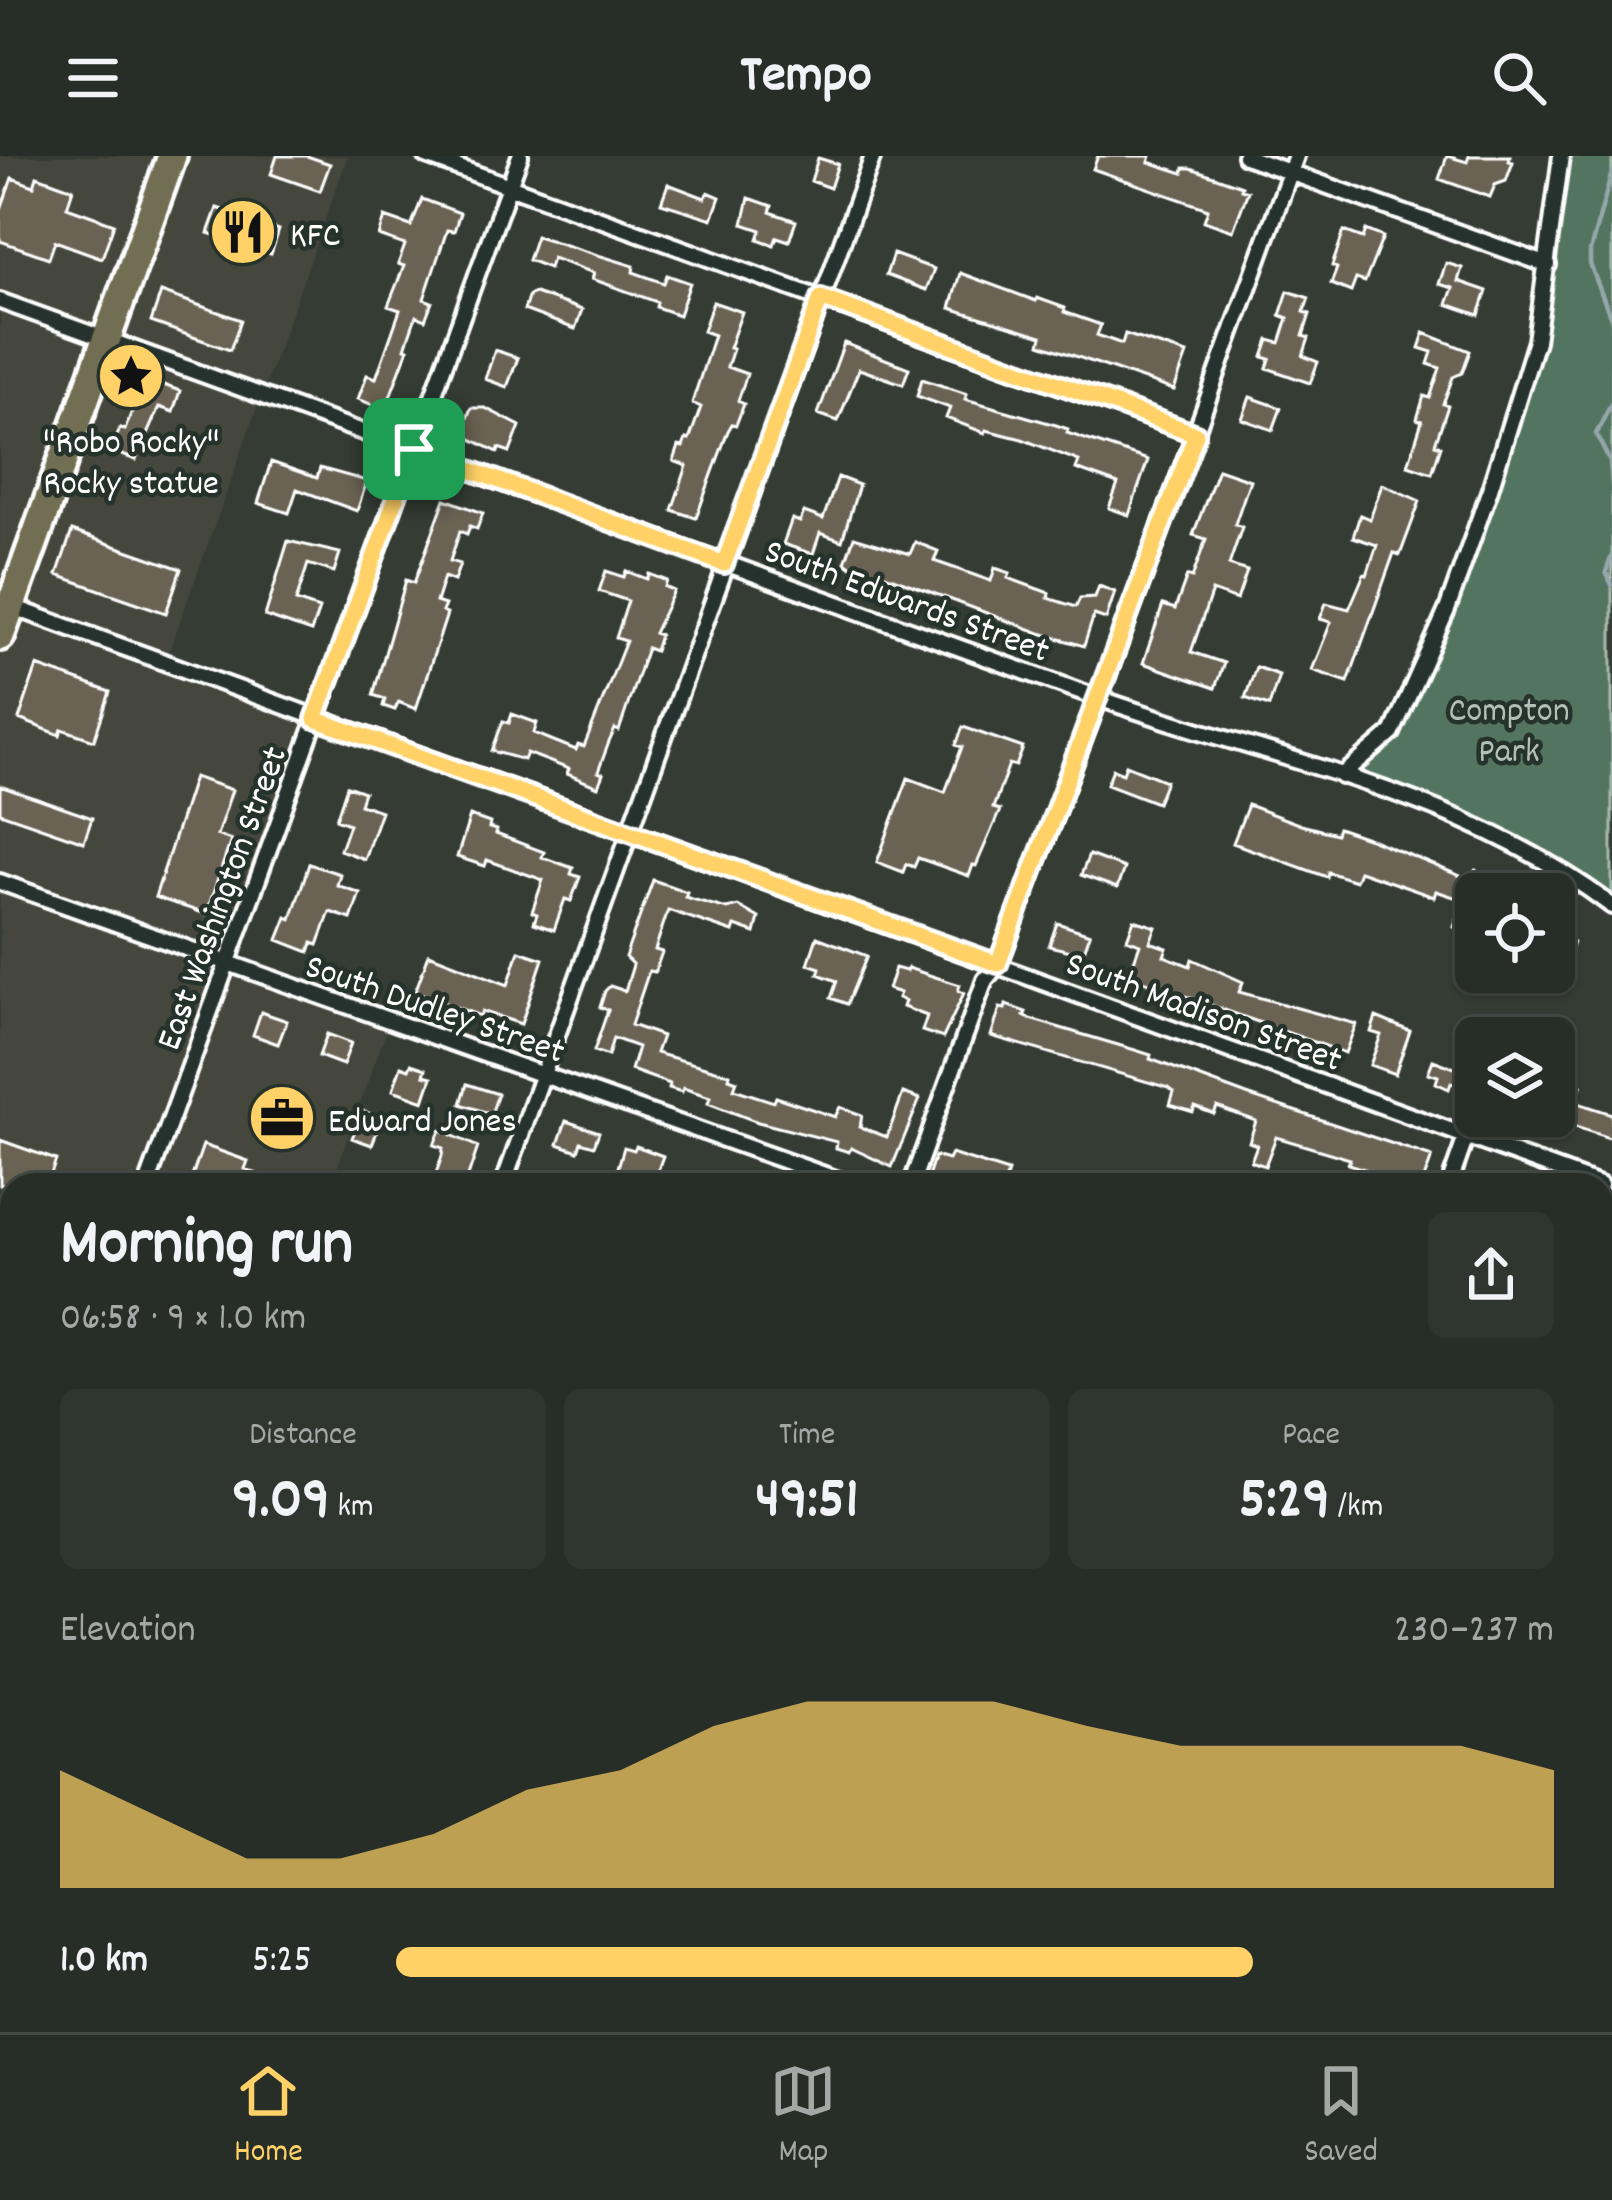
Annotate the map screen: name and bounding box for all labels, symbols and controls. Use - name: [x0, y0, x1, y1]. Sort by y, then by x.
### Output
- text: Tempo: [740, 40, 872, 117]
- icon: menu: [60, 45, 126, 111]
- icon: search: [1486, 45, 1552, 111]
- restaurant icon: KFC: [208, 197, 278, 267]
- place label: KFC: [290, 212, 340, 264]
- place icon: "Robo Rocky" Rocky statue: [96, 341, 166, 411]
- pin: [363, 398, 465, 500]
- icon: arrive: [381, 416, 447, 482]
- place label: "Robo Rocky" Rocky statue: [43, 419, 219, 512]
- street label: South Edwards Street: [756, 528, 1056, 679]
- park label: Compton Park: [1448, 687, 1570, 780]
- street label: East Washington Street: [146, 740, 304, 1058]
- map controls: [1455, 873, 1575, 1137]
- button: locate: [1455, 873, 1575, 993]
- street label: South Madison Street: [1058, 941, 1348, 1089]
- street label: South Dudley Street: [297, 943, 571, 1080]
- button: layers: [1455, 1017, 1575, 1137]
- office icon: Edward Jones: [247, 1083, 317, 1153]
- place label: Edward Jones: [328, 1098, 517, 1150]
- text: Morning run: [60, 1201, 353, 1295]
- button: share: [1428, 1212, 1554, 1338]
- text: 06:58 · 9 × 1.0 km: [60, 1293, 306, 1348]
- text: Distance: [249, 1413, 357, 1460]
- text: Time: [779, 1413, 835, 1460]
- text: Pace: [1282, 1413, 1340, 1460]
- text: 9.09: [232, 1460, 330, 1546]
- text: 49:51: [755, 1460, 859, 1546]
- text: 5:29: [1239, 1460, 1330, 1546]
- text: km: [330, 1485, 374, 1532]
- text: /km: [1330, 1485, 1383, 1532]
- text: Elevation: [60, 1605, 196, 1660]
- text: 230–237 m: [1394, 1605, 1554, 1660]
- text: 1.0 km: [60, 1935, 148, 1990]
- text: 5:25: [252, 1935, 312, 1990]
- tab: Home: [234, 2058, 303, 2177]
- tab: Map: [770, 2058, 836, 2177]
- tab: Saved: [1304, 2058, 1378, 2177]

